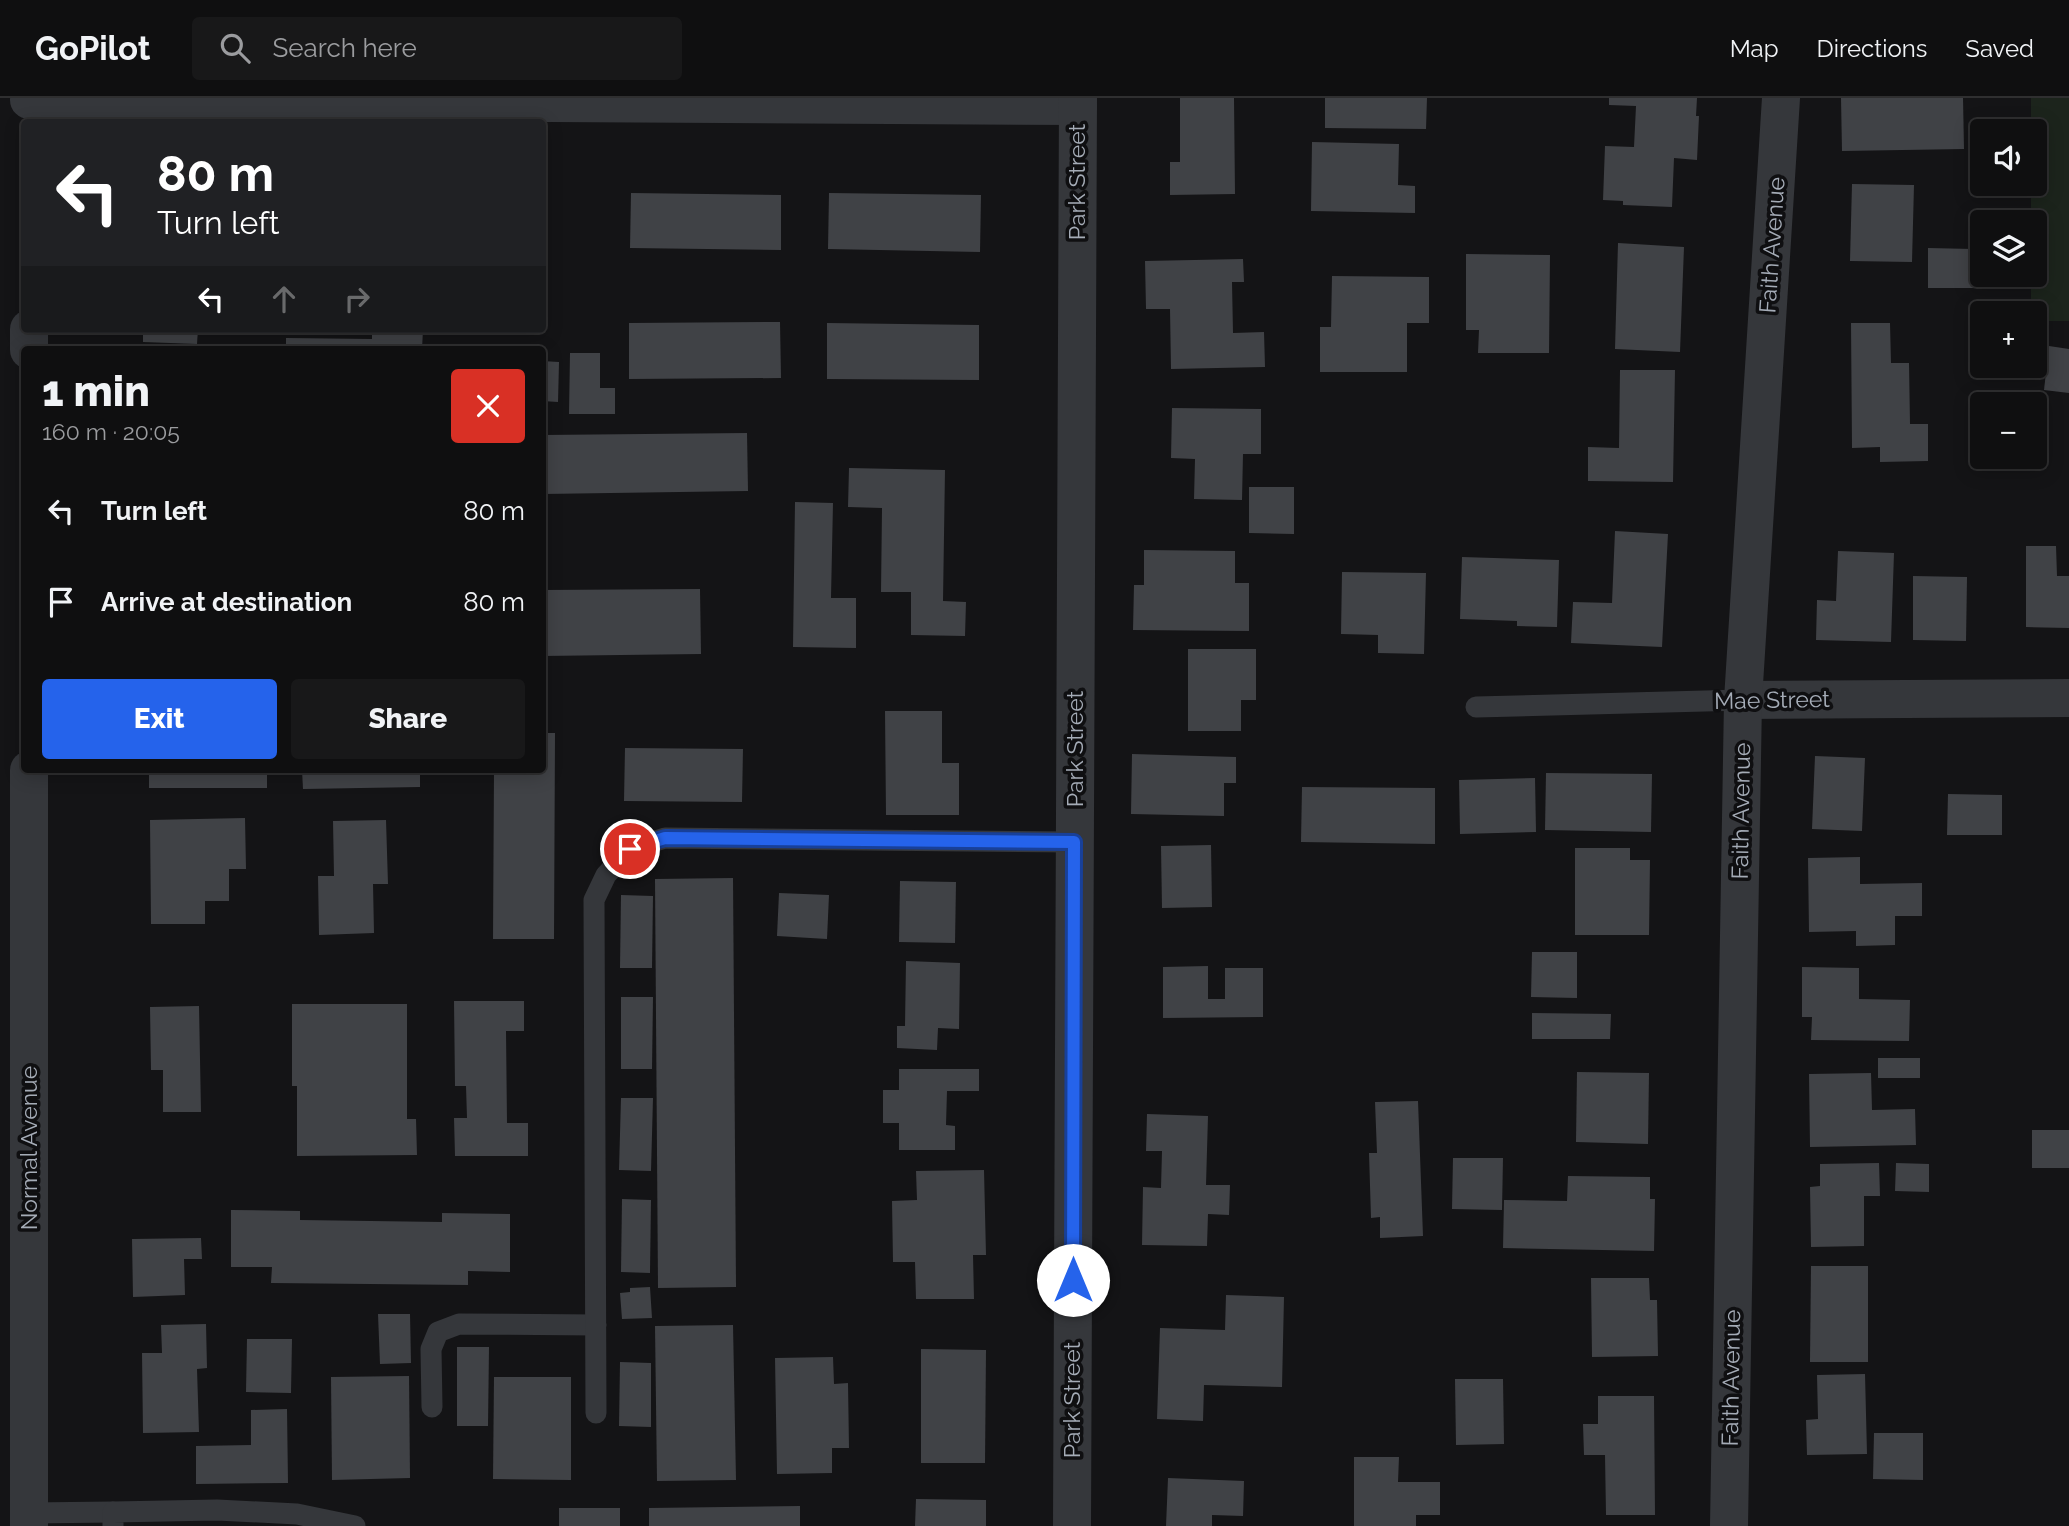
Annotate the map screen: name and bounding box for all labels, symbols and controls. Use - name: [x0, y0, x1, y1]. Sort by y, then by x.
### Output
- search box: [192, 17, 682, 80]
- text: GoPilot: [35, 29, 150, 68]
- icon: search: [216, 29, 254, 67]
- text: Search here: [272, 33, 417, 63]
- text: Map: [1730, 34, 1779, 63]
- text: Directions: [1817, 34, 1927, 63]
- text: Saved: [1965, 34, 2034, 63]
- map controls: [1970, 119, 2047, 469]
- button: sound: [1970, 119, 2047, 196]
- street label: Park Street: [1063, 123, 1090, 240]
- text: 80 m: [157, 145, 274, 202]
- icon: left: [42, 147, 133, 238]
- street label: Faith Avenue: [1753, 176, 1790, 314]
- text: Turn left: [157, 204, 279, 241]
- button: layers: [1970, 210, 2047, 287]
- icon: left: [192, 280, 230, 318]
- icon: ahead: [265, 280, 303, 318]
- icon: right: [338, 280, 376, 318]
- button: +: [1970, 301, 2047, 378]
- text: 1 min: [42, 367, 150, 416]
- button: close: [451, 369, 525, 443]
- button: −: [1970, 392, 2047, 469]
- text: 160 m · 20:05: [42, 418, 180, 445]
- icon: left: [42, 492, 80, 530]
- text: Turn left: [101, 496, 207, 526]
- text: 80 m: [463, 496, 525, 526]
- icon: arrive: [42, 583, 80, 621]
- text: Arrive at destination: [101, 587, 352, 617]
- text: 80 m: [463, 587, 525, 617]
- button: Exit: [42, 679, 277, 759]
- button: Share: [291, 679, 525, 759]
- street label: Mae Street: [1714, 685, 1830, 714]
- street label: Park Street: [1061, 690, 1088, 807]
- street label: Faith Avenue: [1726, 742, 1755, 880]
- pin: [600, 819, 660, 879]
- icon: arrive: [611, 830, 649, 868]
- street label: Normal Avenue: [15, 1066, 42, 1230]
- position arrow: [1036, 1243, 1110, 1317]
- street label: Faith Avenue: [1716, 1309, 1745, 1447]
- street label: Park Street: [1058, 1341, 1085, 1458]

